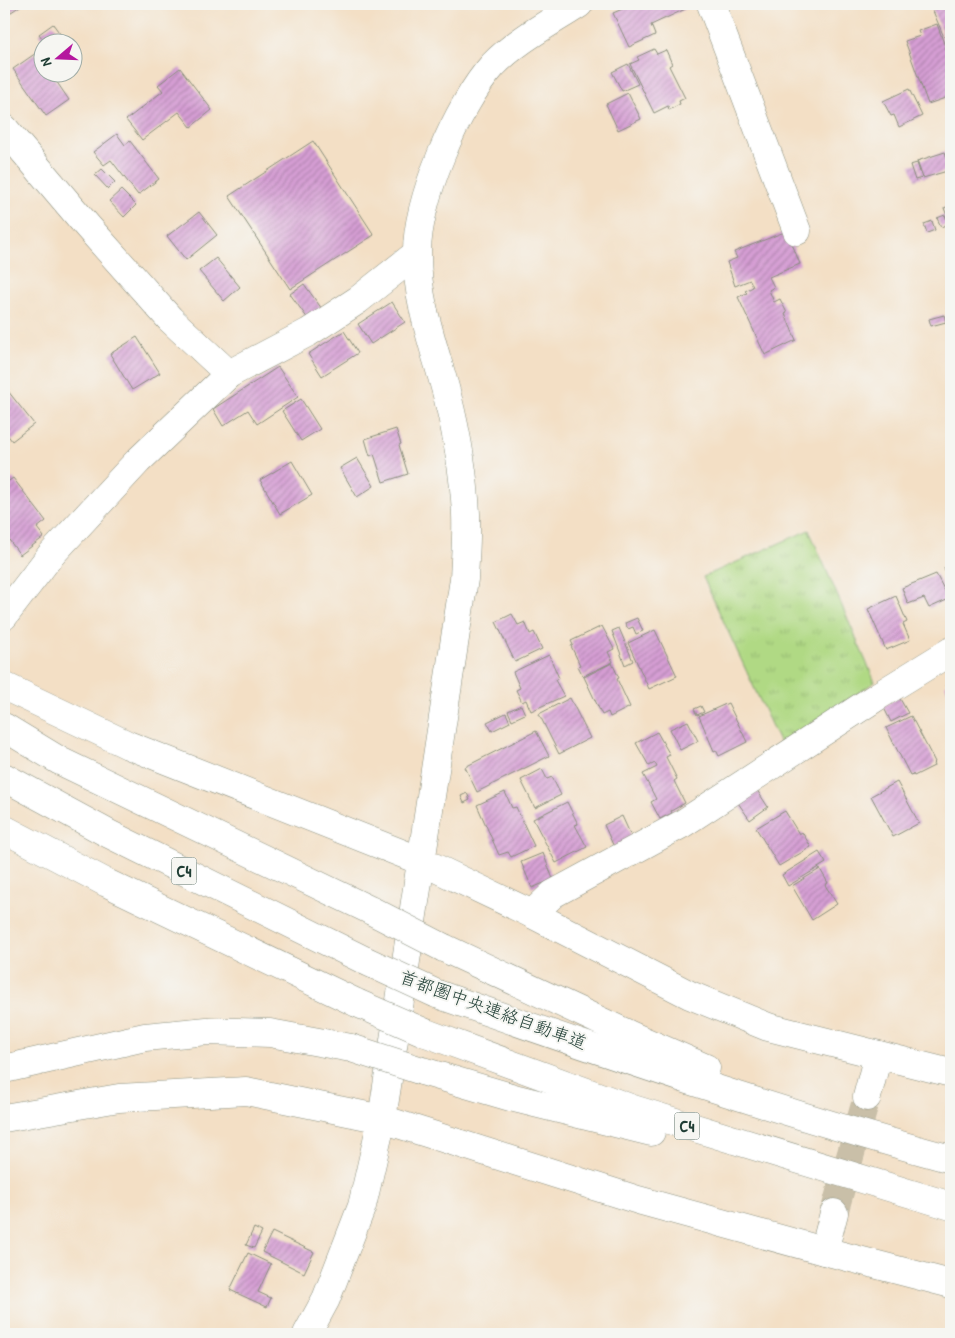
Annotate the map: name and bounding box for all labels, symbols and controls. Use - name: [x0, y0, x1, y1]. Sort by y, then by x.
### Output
- north arrow: [32, 32, 82, 82]
- text: N: [35, 55, 55, 69]
- road number: C4: [172, 858, 196, 884]
- street label: 首都圏中央連絡自動車道: [396, 964, 590, 1055]
- road number: C4: [674, 1112, 700, 1140]

